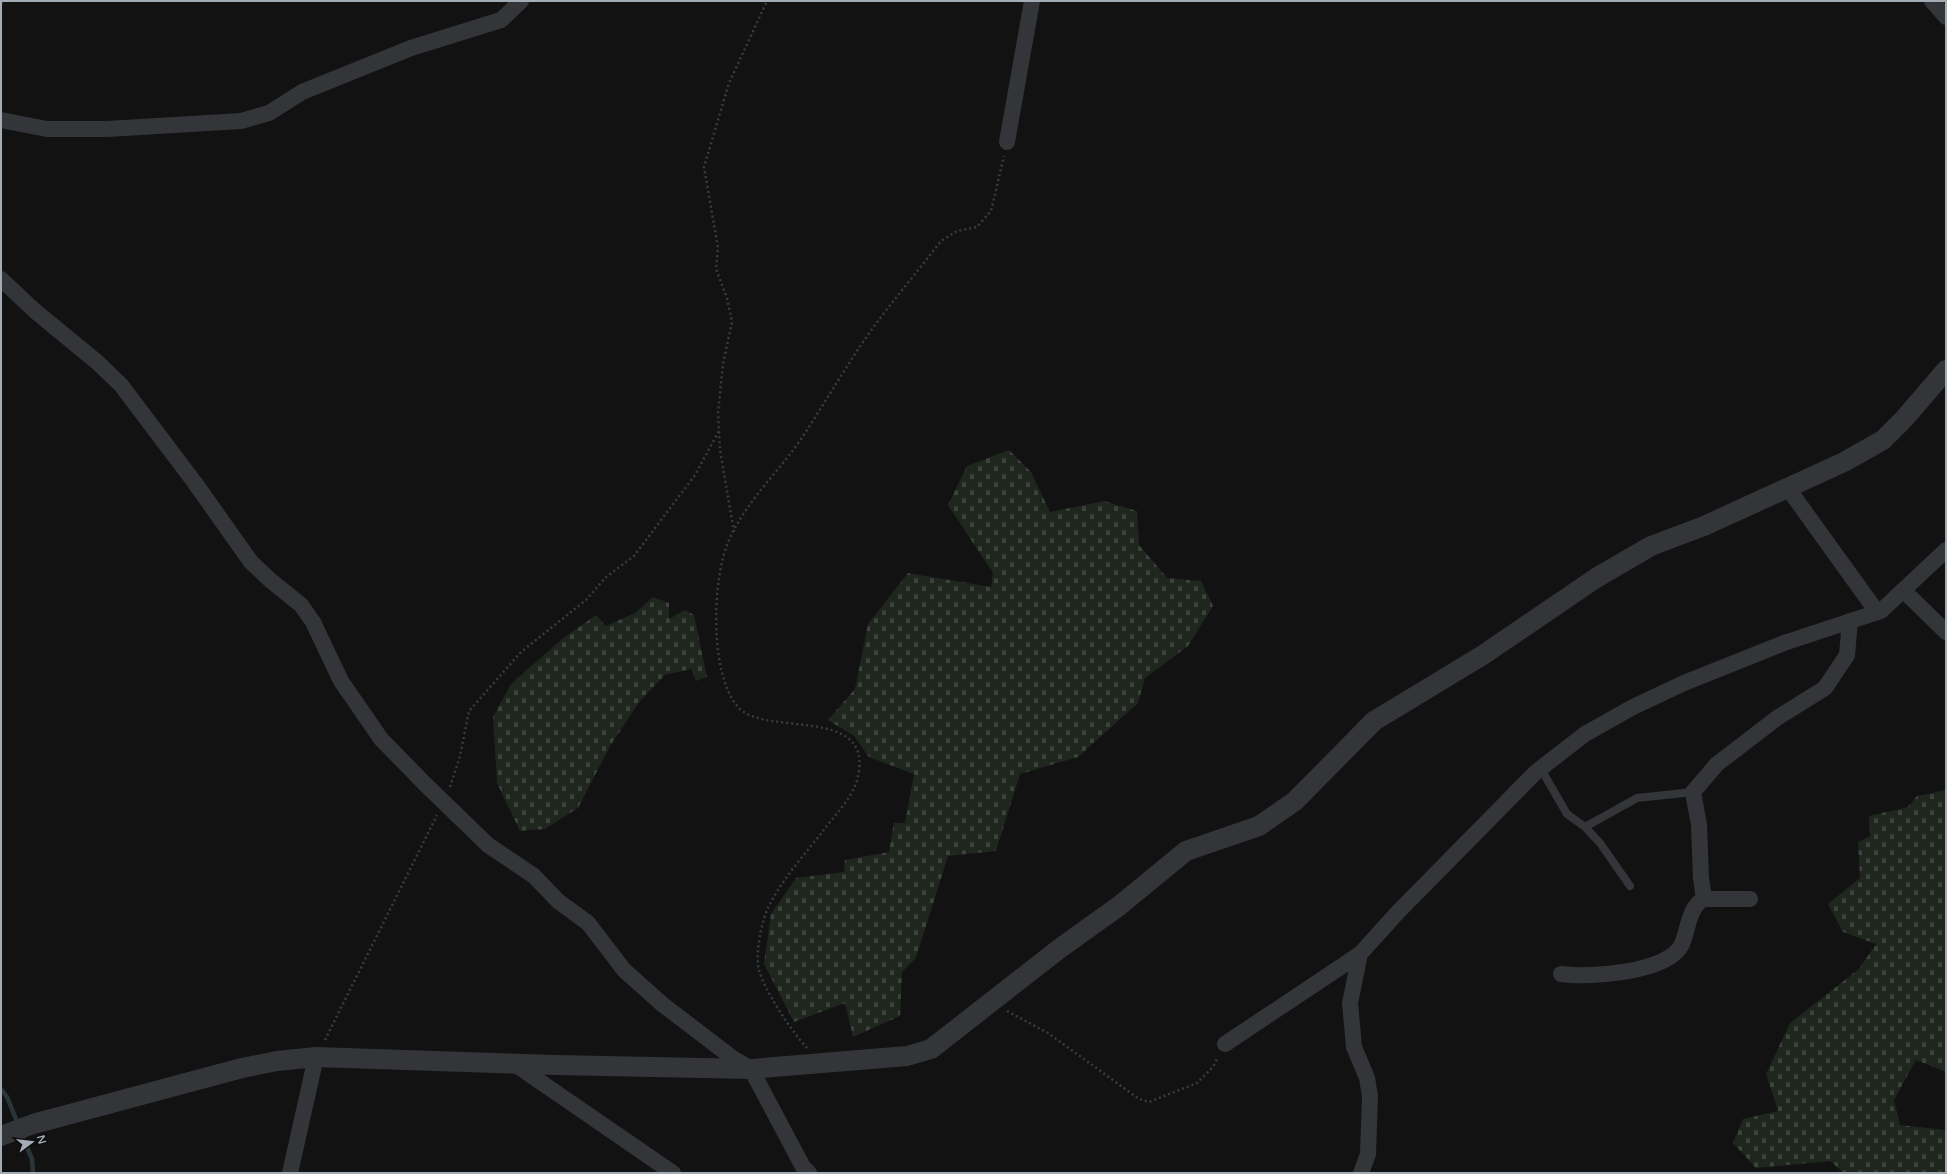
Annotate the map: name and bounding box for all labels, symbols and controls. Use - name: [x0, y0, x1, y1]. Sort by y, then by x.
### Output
- north arrow: [12, 1122, 52, 1162]
- text: N: [34, 1134, 49, 1145]

